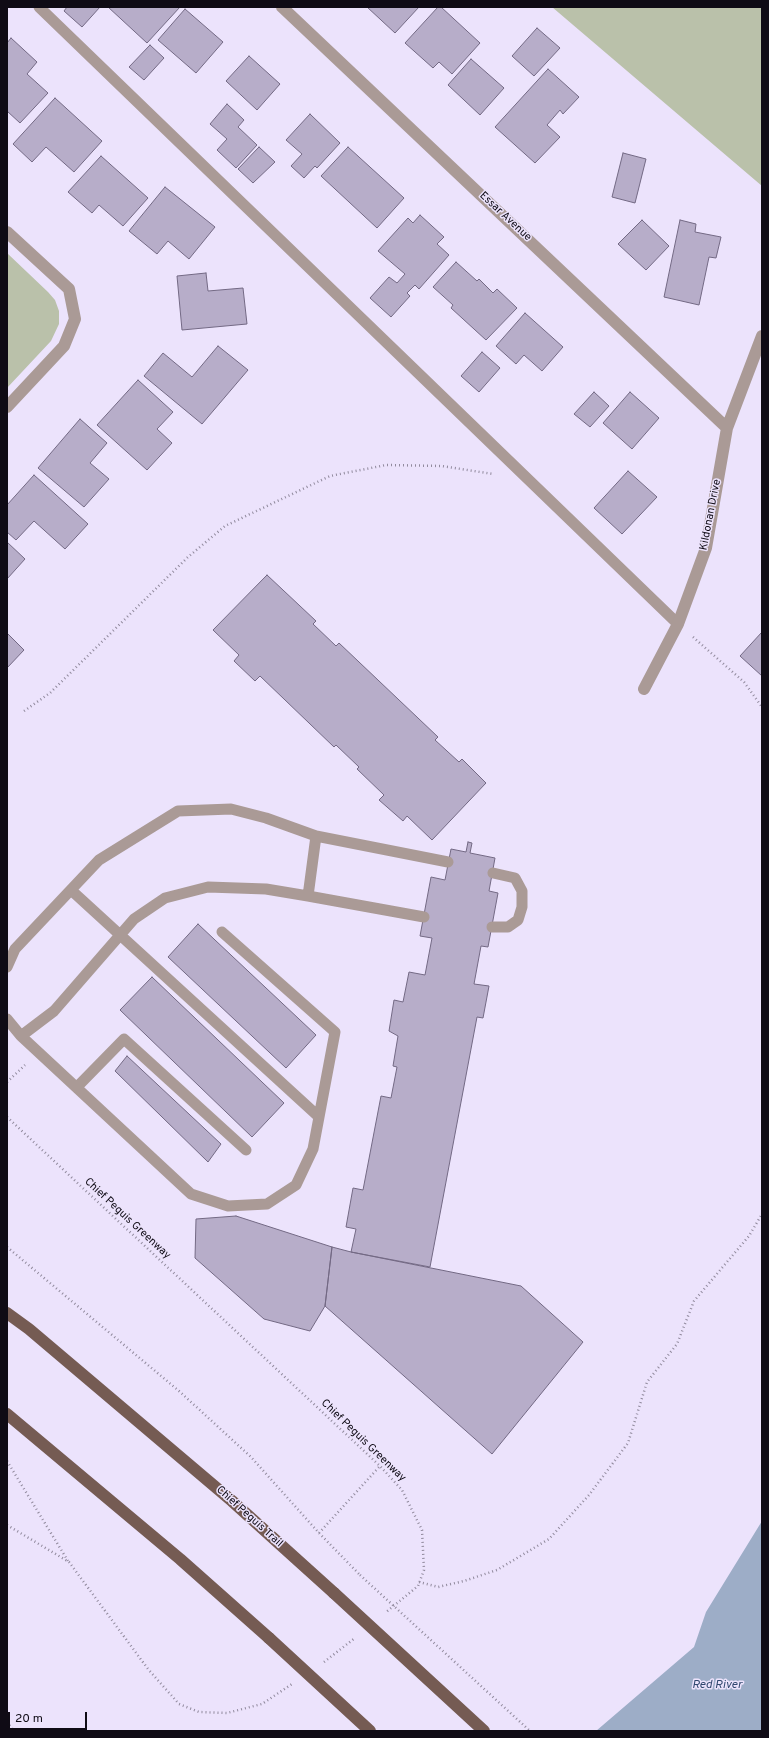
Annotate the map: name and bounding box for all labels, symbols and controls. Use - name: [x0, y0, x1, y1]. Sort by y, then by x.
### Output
- street label: Essar Avenue: [476, 190, 534, 244]
- street label: Kildonan Drive: [698, 478, 724, 552]
- street label: Chief Peguis Greenway: [81, 1176, 173, 1262]
- street label: Chief Peguis Greenway: [318, 1397, 408, 1485]
- street label: Chief Peguis Trail: [213, 1484, 285, 1550]
- water label: Red River: [692, 1679, 742, 1693]
- scale bar: [10, 1704, 89, 1730]
- text: 20 m: [15, 1711, 43, 1727]

